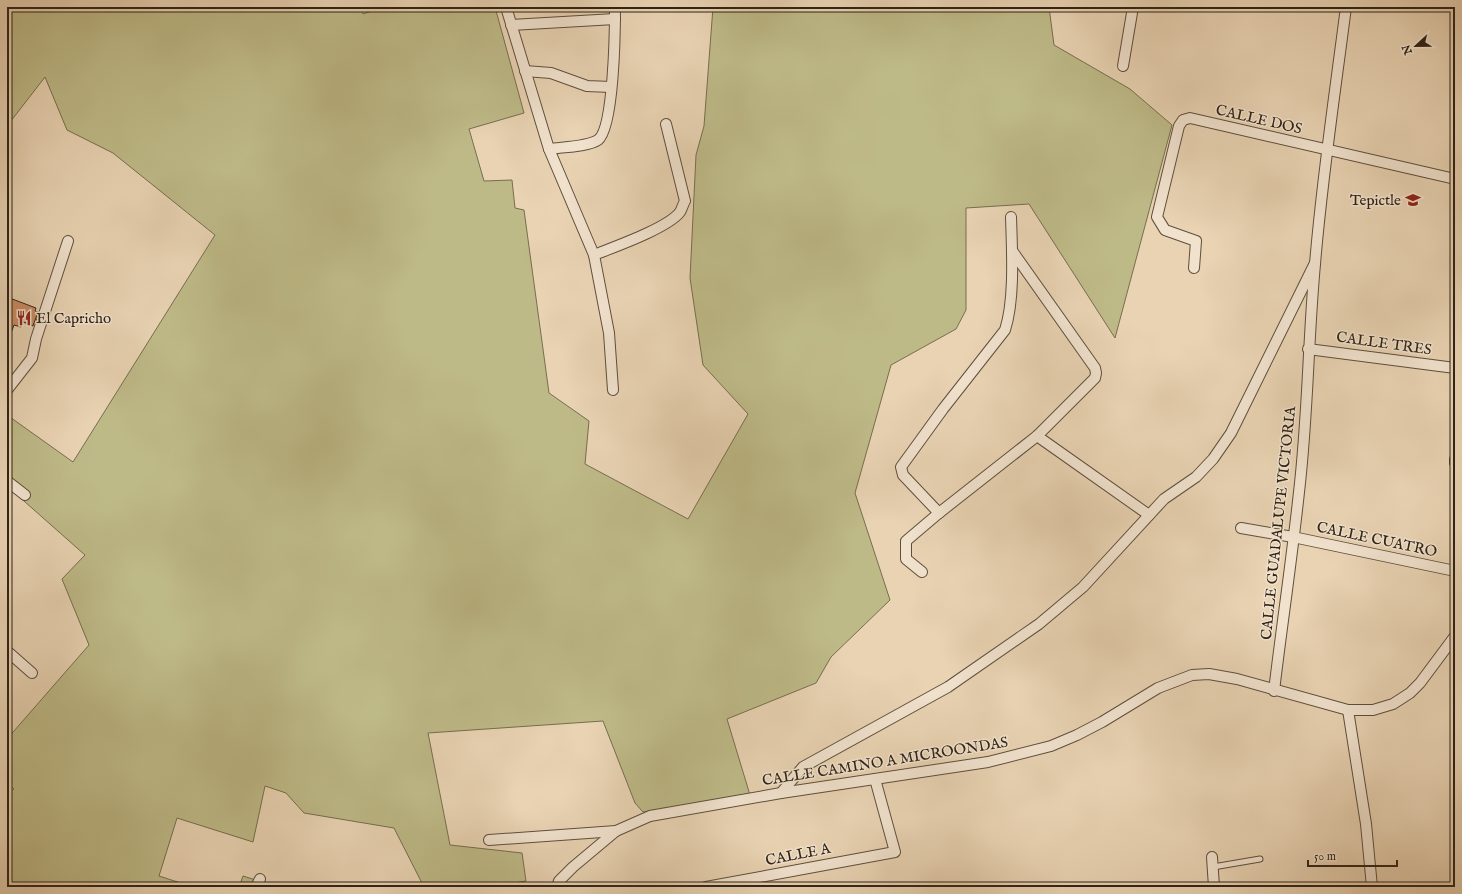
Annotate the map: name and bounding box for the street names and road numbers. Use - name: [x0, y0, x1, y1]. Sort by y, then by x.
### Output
- street label: CALLE DOS: [1214, 100, 1304, 139]
- street label: CALLE TRES: [1335, 327, 1433, 360]
- street label: CALLE GUADALUPE VICTORIA: [1257, 404, 1300, 641]
- street label: CALLE CUATRO: [1315, 517, 1439, 562]
- street label: CALLE CAMINO A MICROONDAS: [761, 733, 1009, 790]
- street label: CALLE A: [764, 839, 833, 870]

